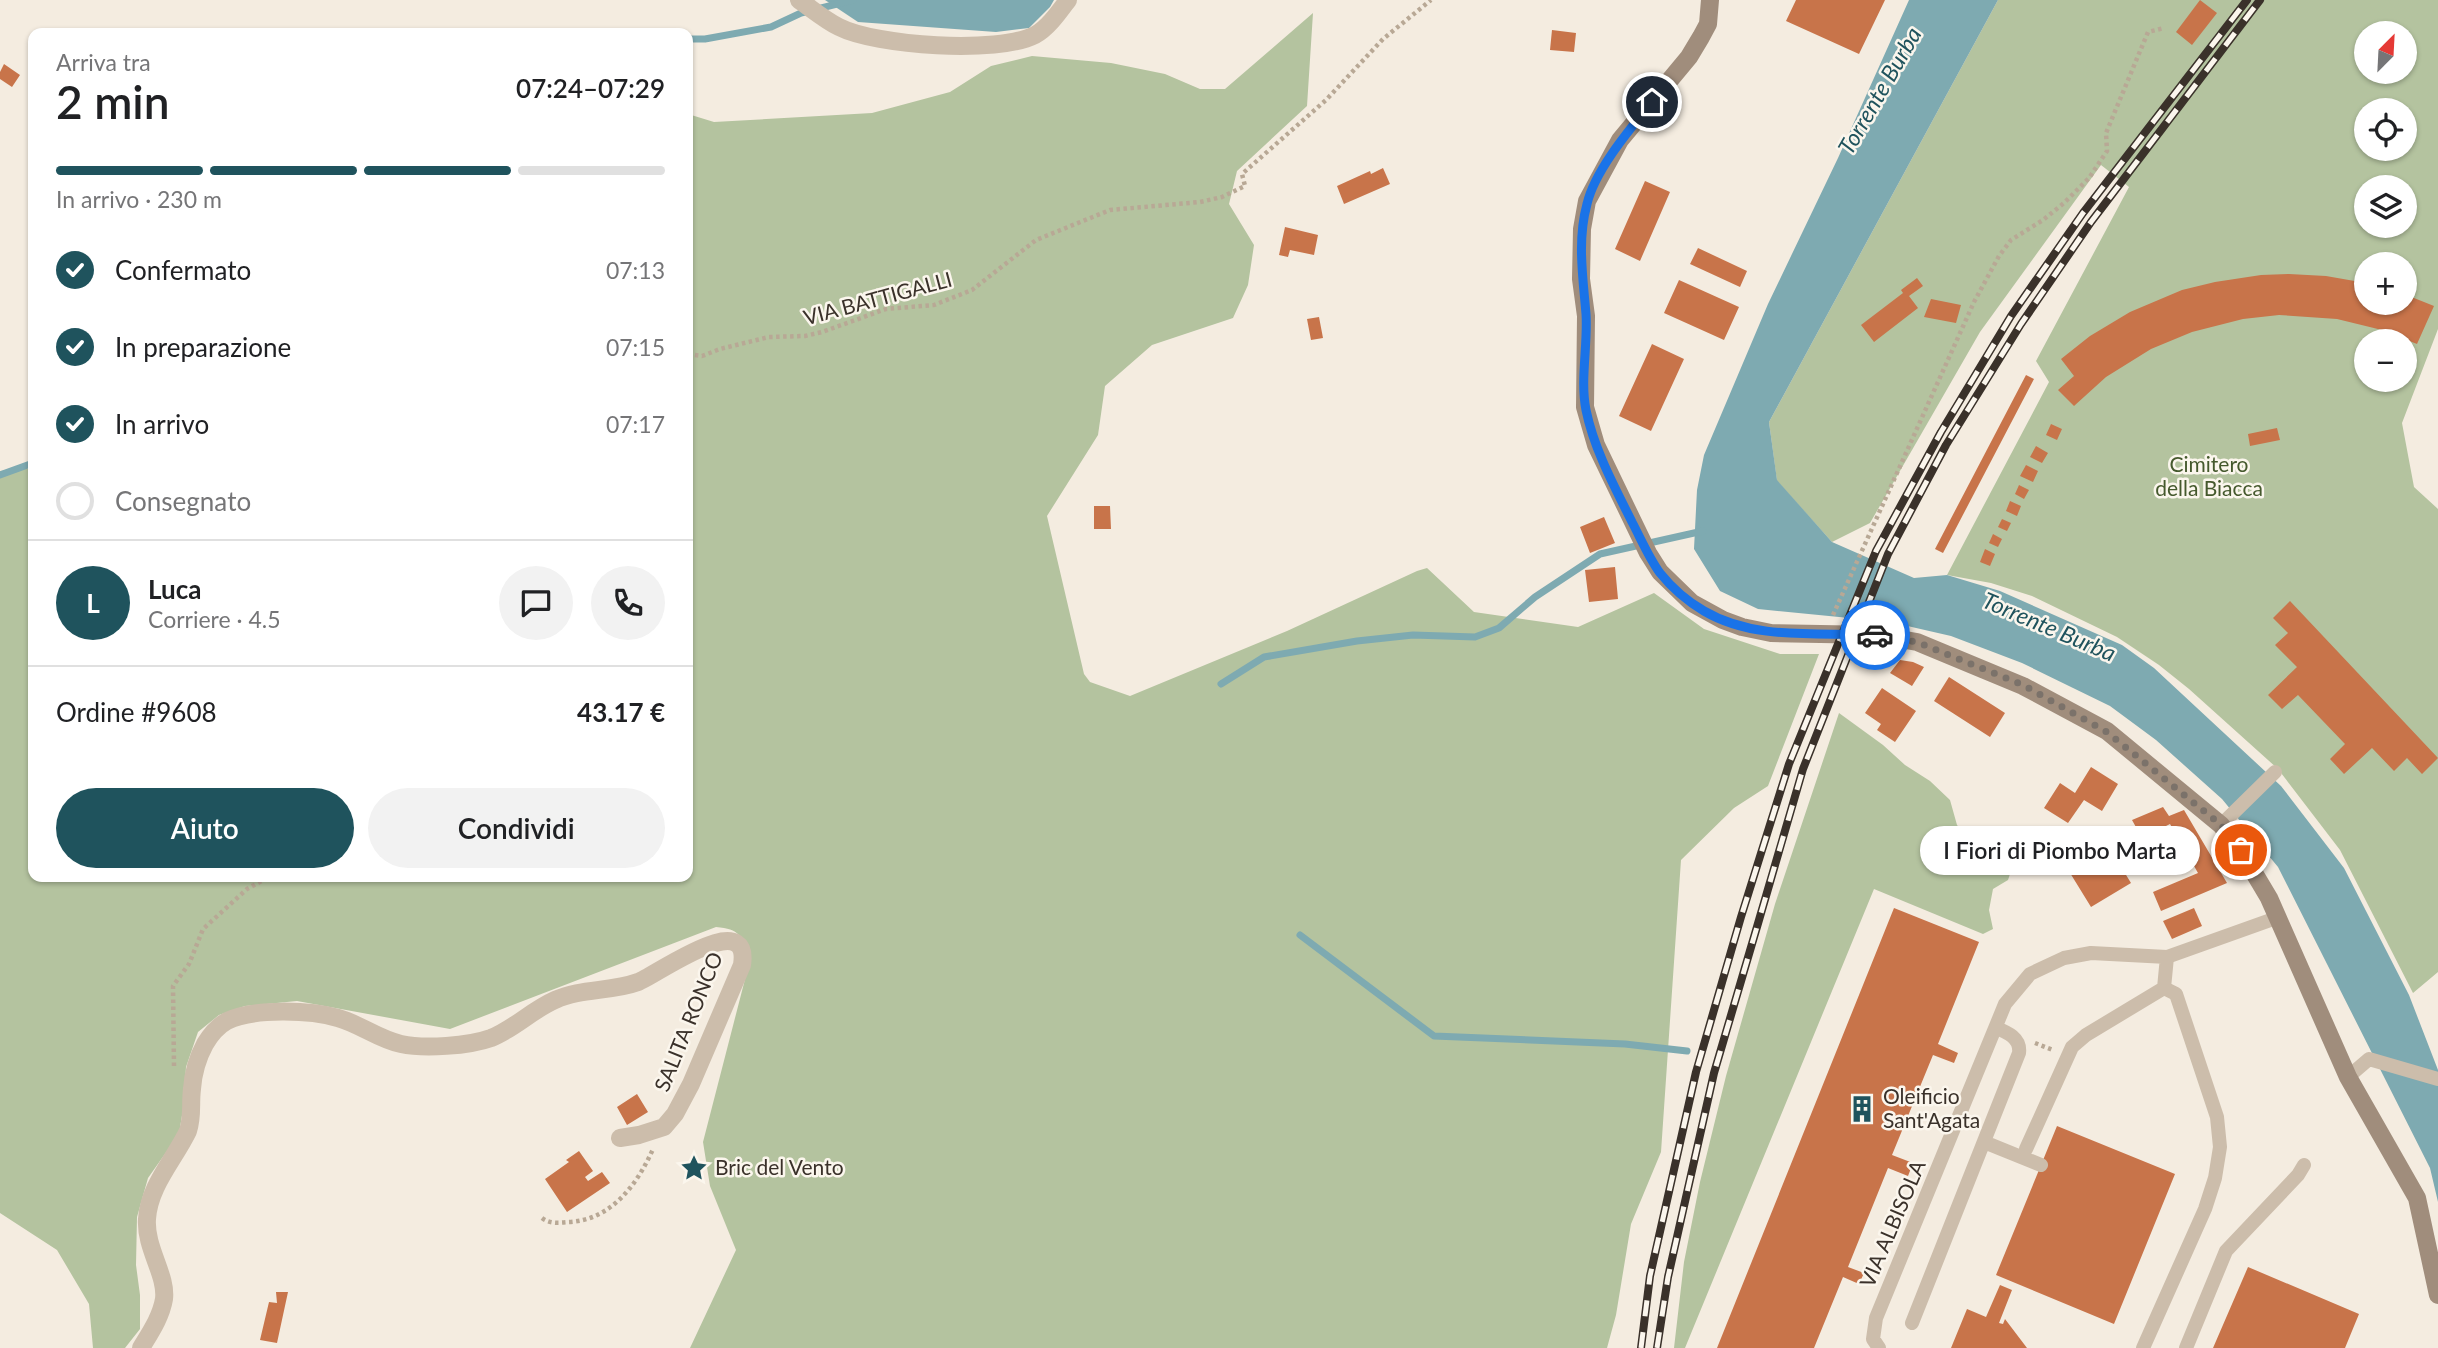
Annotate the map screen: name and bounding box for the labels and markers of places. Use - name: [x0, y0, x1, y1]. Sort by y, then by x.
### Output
- pin: [1622, 72, 1682, 132]
- pin: [2211, 820, 2271, 880]
- callout: I Fiori di Piombo Marta: [1919, 826, 2199, 874]
- place label: Oleificio Sant'Agata: [1883, 1083, 1980, 1132]
- building icon: Oleificio Sant'Agata: [1847, 1094, 1877, 1124]
- place icon: Bric del Vento: [679, 1153, 709, 1183]
- place label: Bric del Vento: [715, 1154, 844, 1179]

